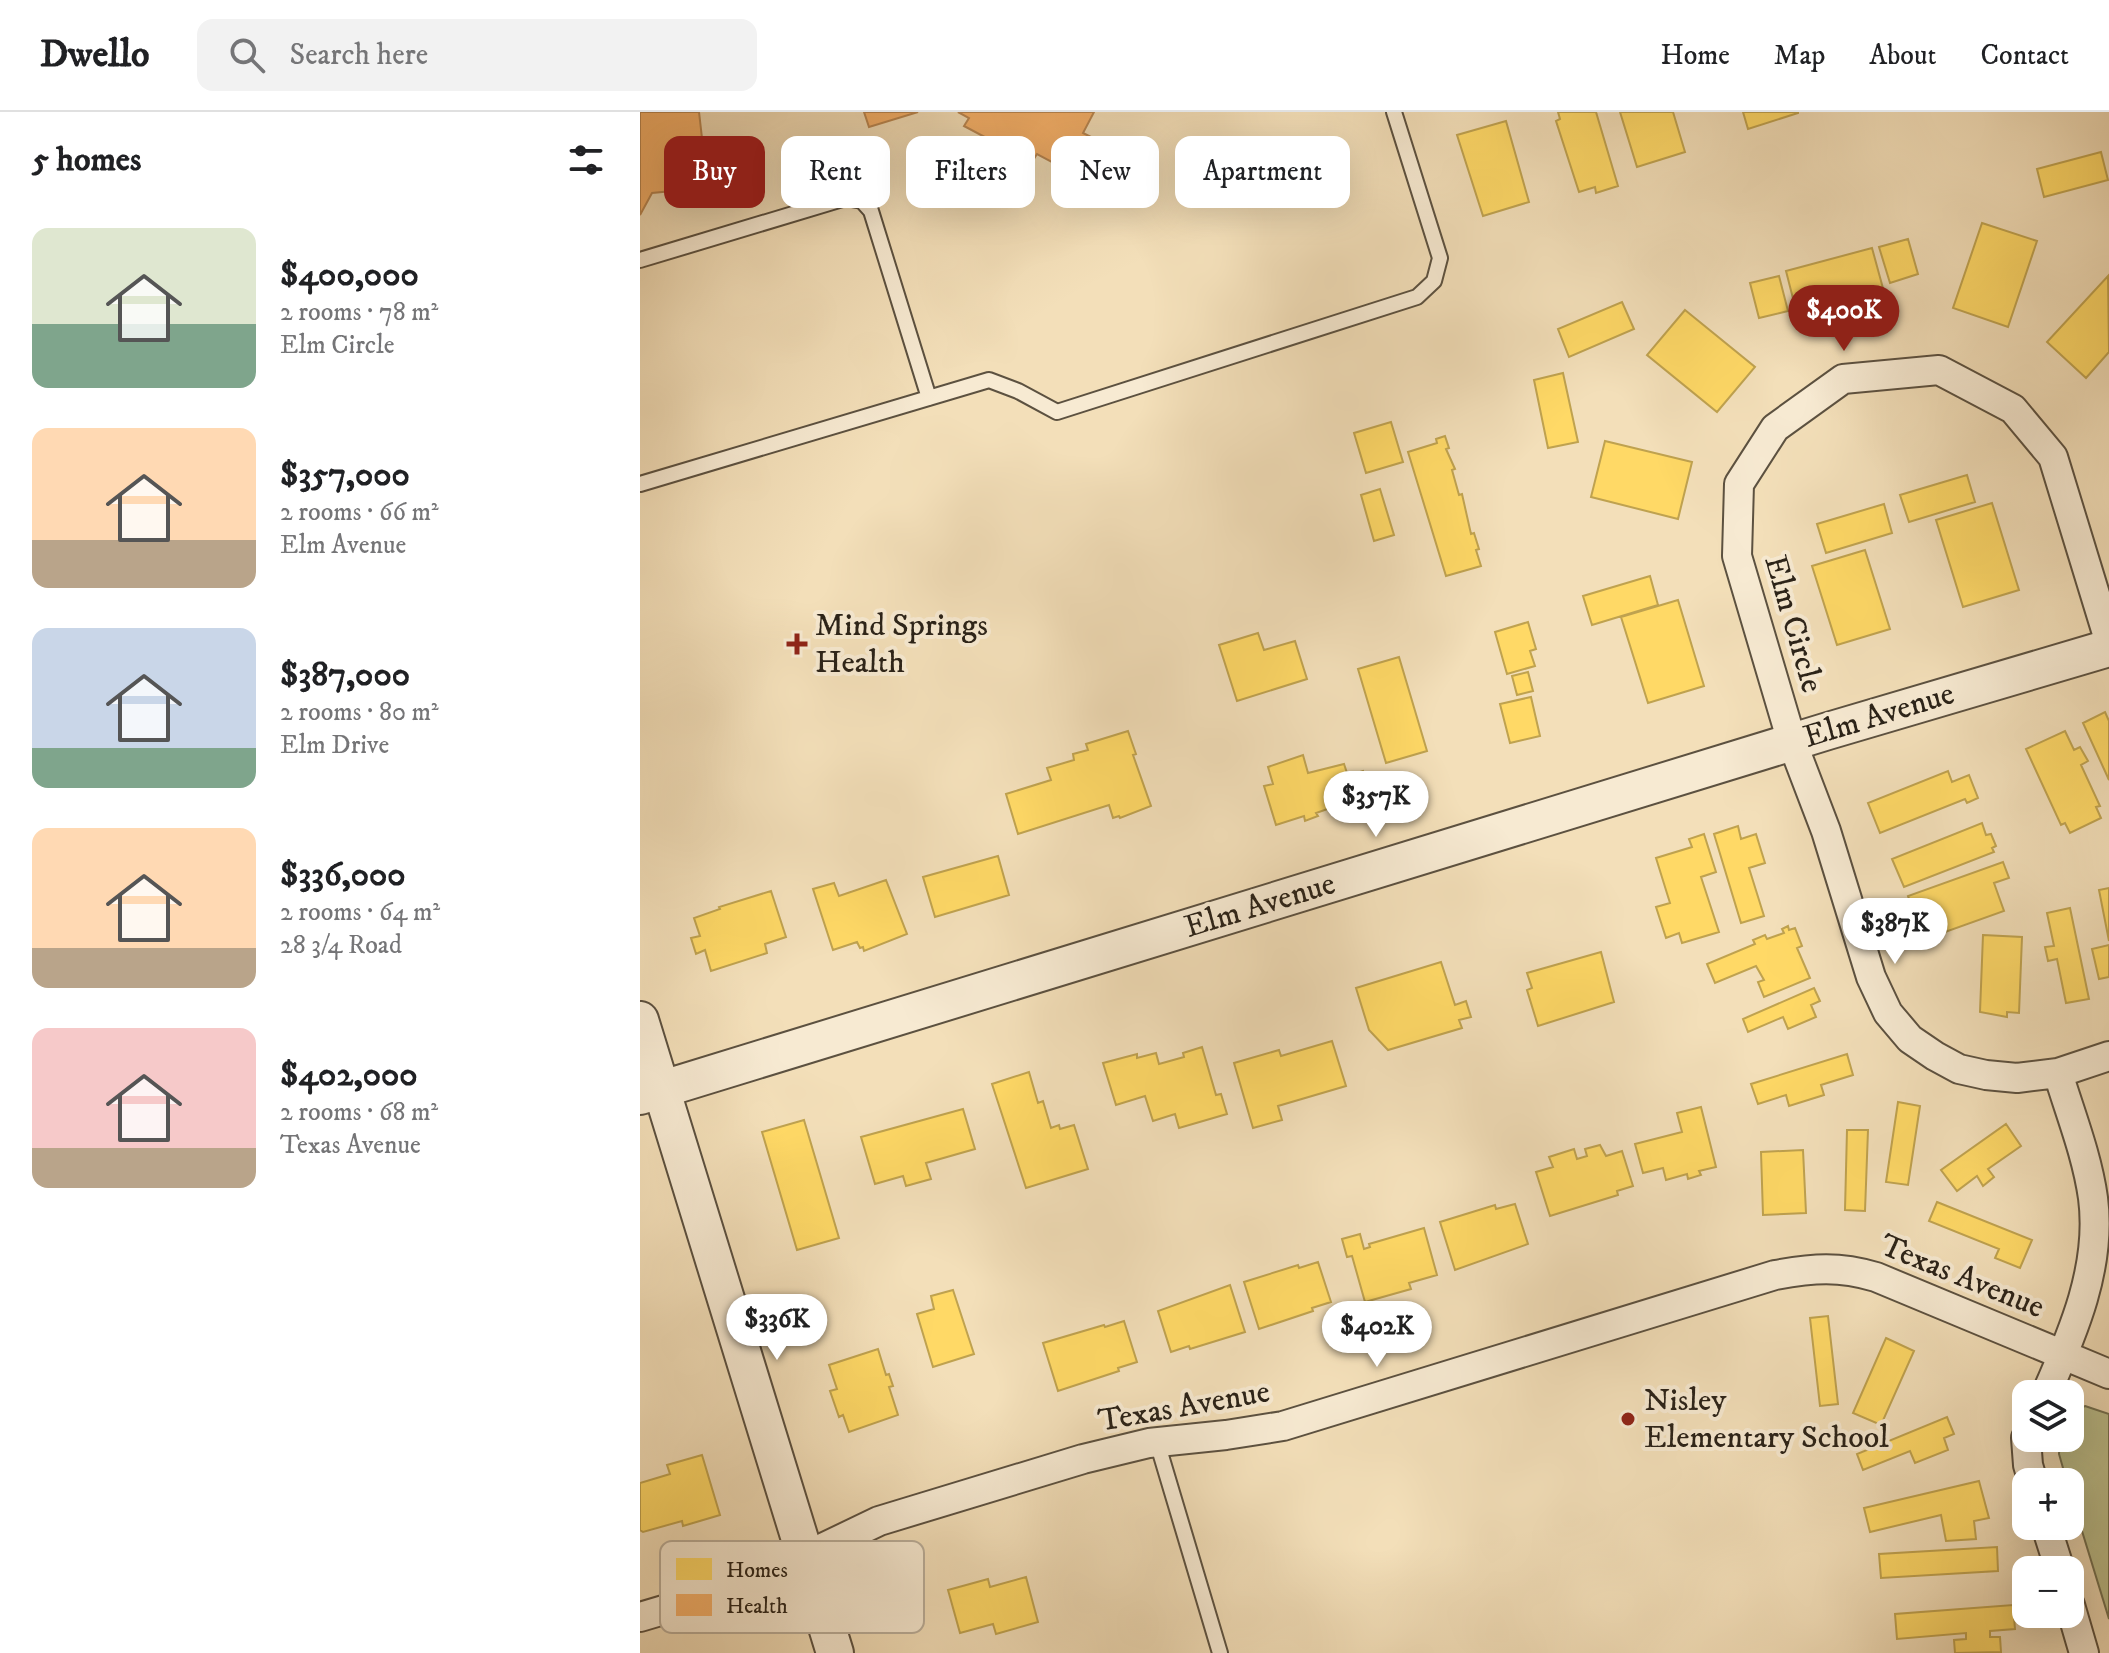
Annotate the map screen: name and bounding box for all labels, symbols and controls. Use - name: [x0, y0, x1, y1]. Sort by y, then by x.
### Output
- search box: [197, 19, 757, 91]
- text: Dwello: [40, 31, 149, 79]
- icon: search: [225, 33, 269, 77]
- text: Search here: [289, 37, 428, 74]
- text: Home: [1661, 38, 1730, 73]
- text: Map: [1774, 38, 1825, 73]
- text: About: [1869, 38, 1936, 73]
- text: Contact: [1980, 38, 2069, 73]
- chip: Buy: [664, 136, 765, 208]
- chip: Rent: [781, 136, 890, 208]
- chip: Filters: [906, 136, 1035, 208]
- chip: New: [1051, 136, 1159, 208]
- chip: Apartment: [1175, 136, 1350, 208]
- icon: filters: [564, 138, 608, 182]
- text: 5 homes: [32, 139, 141, 181]
- text: $400,000: [280, 254, 419, 296]
- icon: home: [96, 260, 192, 356]
- pin: $400K: [1788, 285, 1900, 353]
- text: $400K: [1806, 294, 1882, 327]
- text: 2 rooms · 78 m²: [280, 296, 438, 329]
- text: Elm Circle: [280, 329, 394, 362]
- text: $357,000: [280, 454, 410, 496]
- icon: home: [96, 460, 192, 556]
- text: 2 rooms · 66 m²: [280, 496, 439, 529]
- text: Elm Avenue: [280, 529, 406, 562]
- street label: Elm Circle: [1754, 551, 1832, 697]
- place label: Mind Springs Health: [815, 606, 988, 683]
- marker: Mind Springs Health: [786, 633, 808, 655]
- text: $387,000: [280, 654, 410, 696]
- icon: home: [96, 660, 192, 756]
- street label: Elm Avenue: [1799, 674, 1959, 758]
- text: 2 rooms · 80 m²: [280, 696, 439, 729]
- text: Elm Drive: [280, 729, 389, 762]
- pin: $357K: [1320, 771, 1432, 839]
- text: $357K: [1342, 780, 1410, 813]
- text: $336,000: [280, 854, 406, 896]
- icon: home: [96, 860, 192, 956]
- street label: Elm Avenue: [1180, 864, 1340, 948]
- text: 2 rooms · 64 m²: [280, 896, 440, 929]
- pin: $387K: [1839, 898, 1951, 966]
- text: $387K: [1861, 907, 1929, 940]
- text: 28 3/4 Road: [280, 929, 402, 962]
- text: $402,000: [280, 1054, 418, 1096]
- icon: home: [96, 1060, 192, 1156]
- text: 2 rooms · 68 m²: [280, 1096, 438, 1129]
- text: Texas Avenue: [280, 1129, 421, 1162]
- street label: Texas Avenue: [1874, 1226, 2050, 1328]
- pin: $336K: [721, 1294, 833, 1362]
- pin: $402K: [1321, 1301, 1433, 1369]
- text: $336K: [744, 1303, 810, 1336]
- text: $402K: [1340, 1310, 1414, 1343]
- street label: Texas Avenue: [1095, 1372, 1273, 1442]
- map controls: [2012, 1380, 2084, 1628]
- button: layers: [2012, 1380, 2084, 1452]
- place label: Nisley Elementary School: [1644, 1381, 1889, 1458]
- marker: Nisley Elementary School: [1619, 1410, 1637, 1428]
- button: +: [2012, 1468, 2084, 1540]
- legend: [660, 1541, 924, 1633]
- button: −: [2012, 1556, 2084, 1628]
- text: Homes: [726, 1557, 788, 1584]
- text: Health: [726, 1593, 788, 1620]

